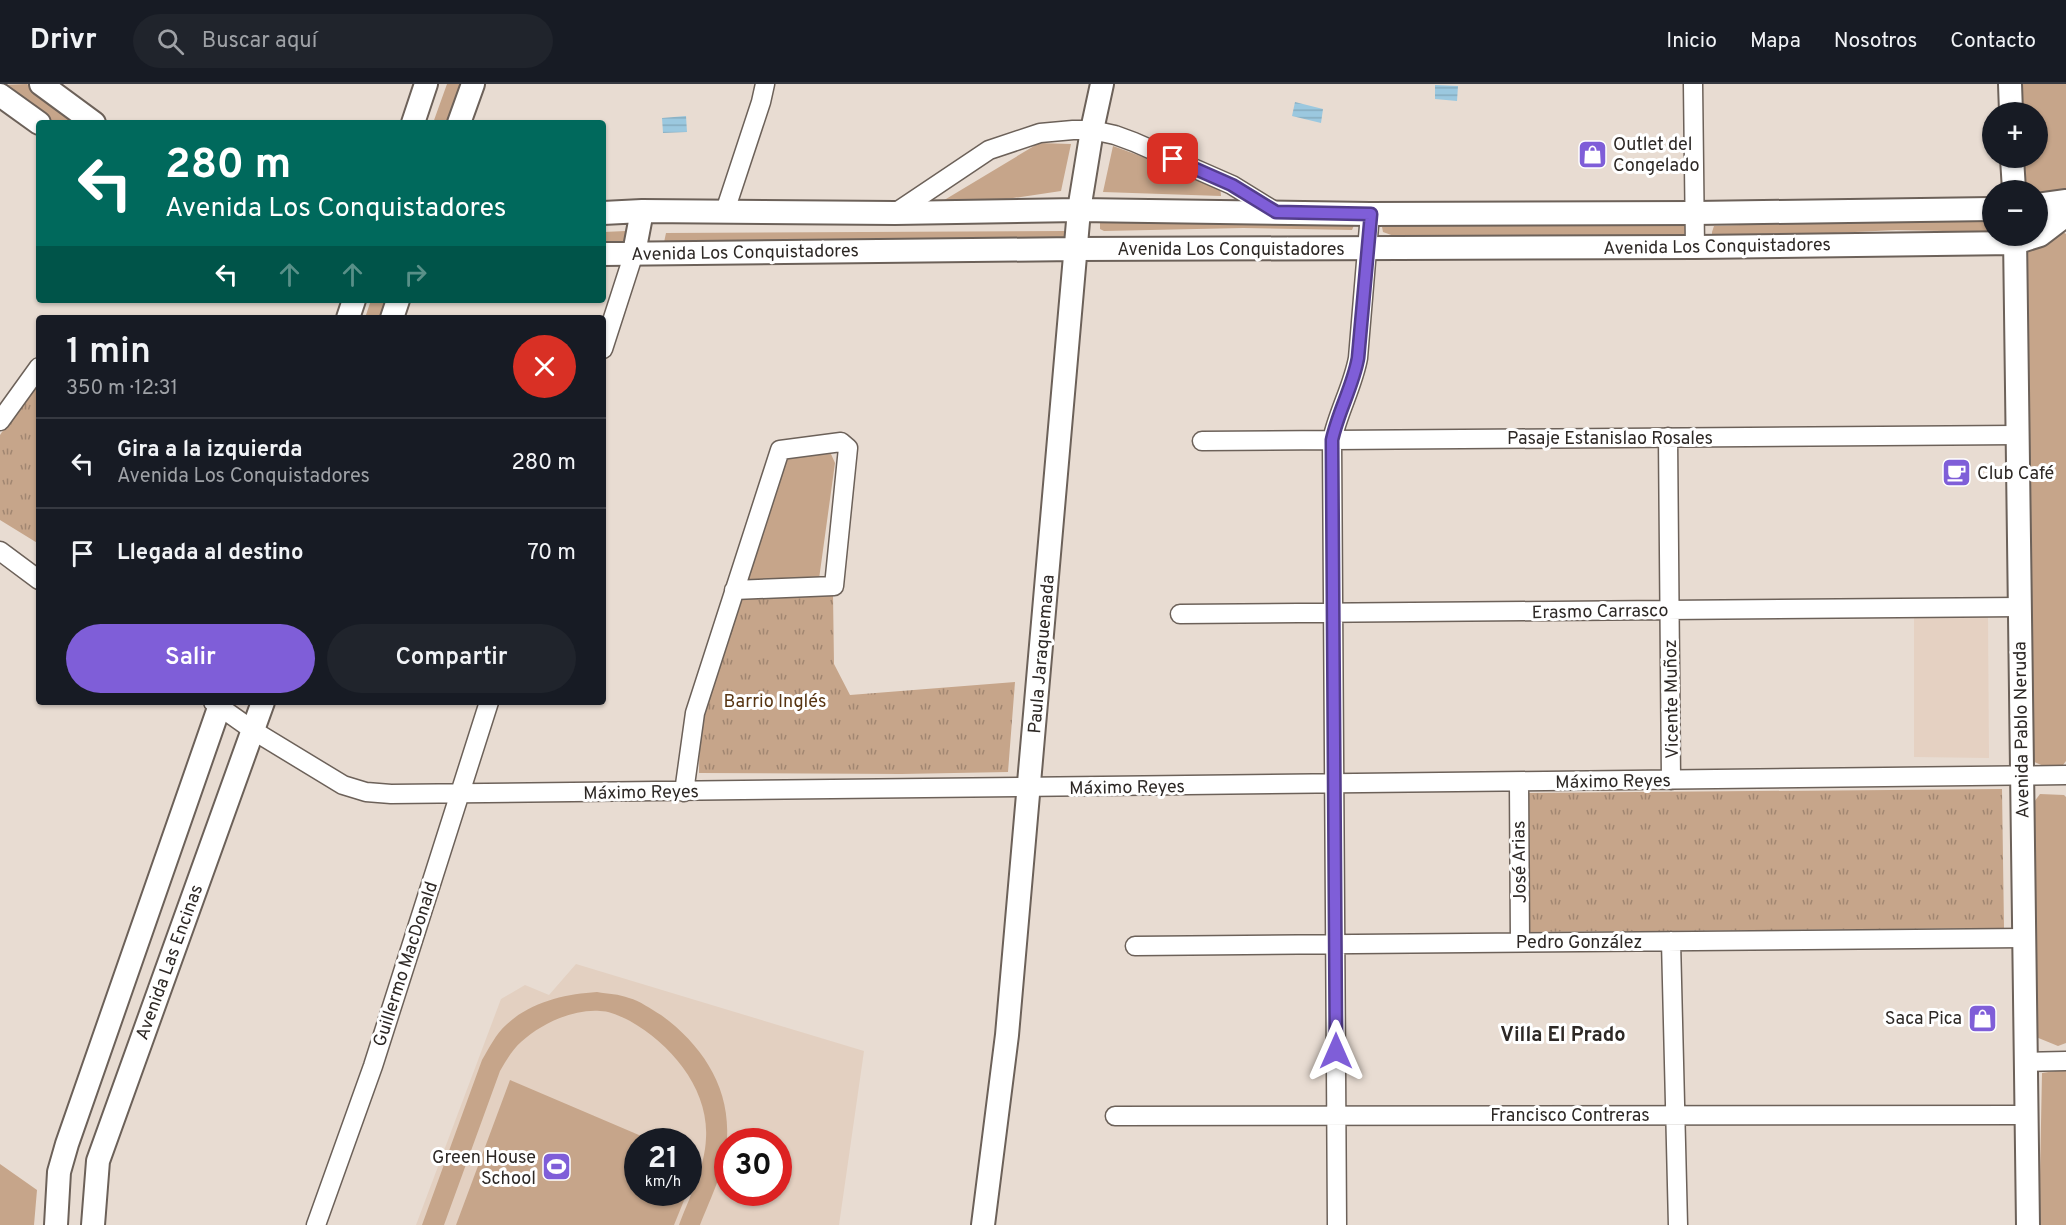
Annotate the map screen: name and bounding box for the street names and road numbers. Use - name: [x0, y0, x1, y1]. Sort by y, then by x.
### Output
- street label: Avenida Los Conquistadores: [1603, 234, 1831, 261]
- street label: Avenida Los Conquistadores: [1117, 239, 1345, 262]
- street label: Avenida Los Conquistadores: [631, 240, 859, 267]
- street label: Pasaje Estanislao Rosales: [1507, 428, 1713, 451]
- street label: Paula Jaraquemada: [1024, 574, 1061, 735]
- street label: Erasmo Carrasco: [1531, 600, 1669, 625]
- street label: Vicente Muñoz: [1660, 639, 1685, 759]
- street label: Avenida Pablo Neruda: [2009, 641, 2036, 819]
- street label: Máximo Reyes: [1555, 770, 1671, 795]
- street label: Máximo Reyes: [1069, 776, 1185, 801]
- street label: Máximo Reyes: [583, 781, 699, 806]
- street label: José Arias: [1508, 820, 1533, 904]
- street label: Guillermo MacDonald: [369, 879, 444, 1050]
- street label: Avenida Las Encinas: [132, 882, 209, 1043]
- street label: Pedro González: [1516, 932, 1642, 955]
- street label: Francisco Contreras: [1490, 1105, 1650, 1128]

